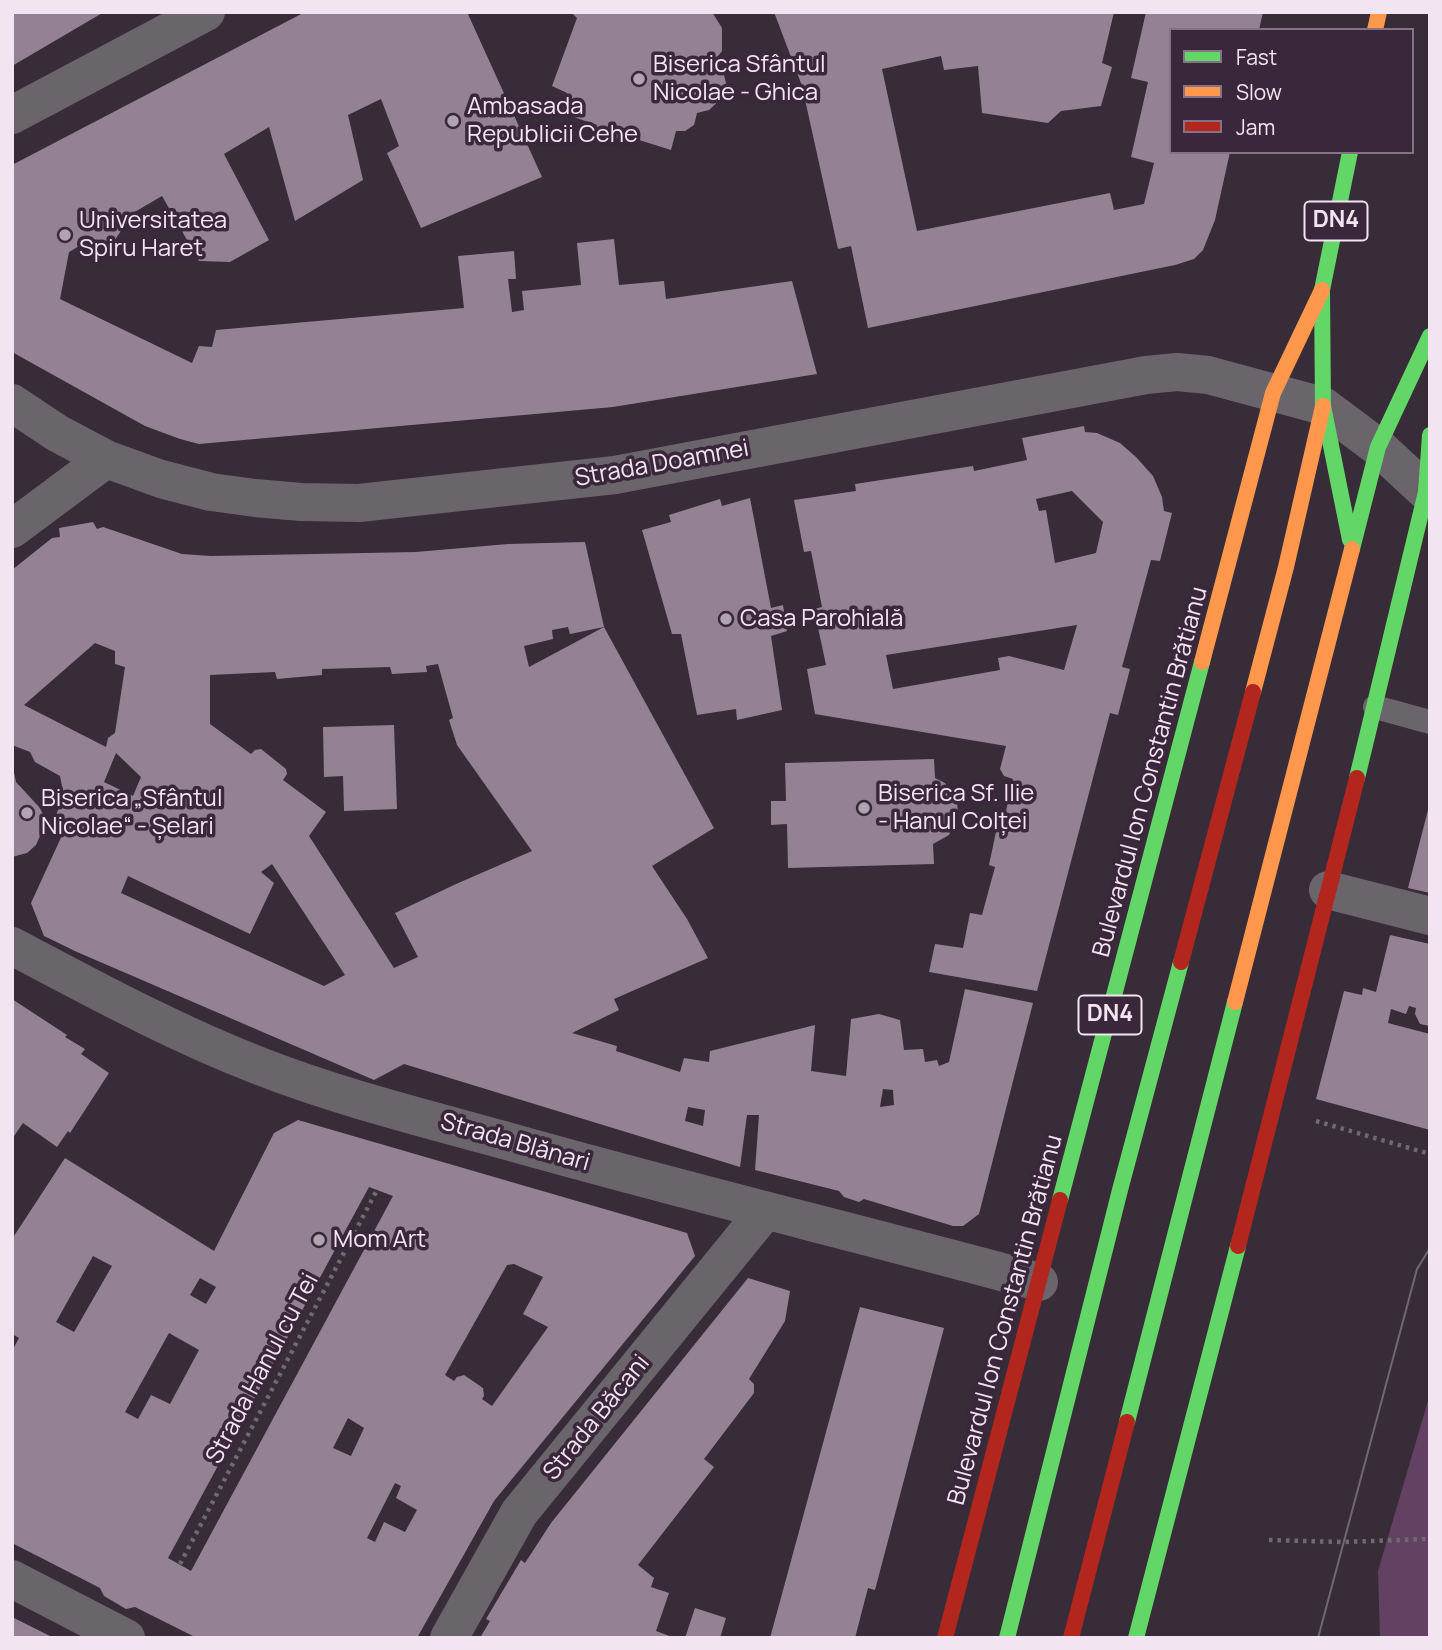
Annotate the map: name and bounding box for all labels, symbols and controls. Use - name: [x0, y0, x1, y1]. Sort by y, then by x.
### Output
- legend: [1169, 28, 1414, 154]
- text: Fast: [1236, 43, 1277, 71]
- place label: Biserica Sfântul Nicolae - Ghica: [653, 51, 826, 107]
- marker: Biserica Sfântul Nicolae - Ghica: [631, 71, 647, 87]
- text: Slow: [1236, 78, 1282, 106]
- place label: Ambasada Republicii Cehe: [467, 93, 638, 149]
- marker: Ambasada Republicii Cehe: [445, 113, 461, 129]
- text: Jam: [1236, 113, 1275, 141]
- road number: DN4: [1304, 202, 1368, 241]
- place label: Universitatea Spiru Haret: [79, 207, 227, 263]
- marker: Universitatea Spiru Haret: [57, 227, 73, 243]
- street label: Strada Doamnei: [573, 435, 751, 493]
- street label: Bulevardul Ion Constantin Brătianu: [1088, 584, 1214, 960]
- place label: Casa Parohială: [740, 605, 903, 633]
- marker: Casa Parohială: [718, 611, 734, 627]
- place label: Biserica Sf. Ilie - Hanul Colței: [878, 780, 1034, 836]
- place label: Biserica „Sfântul Nicolae“ - Șelari: [41, 785, 222, 841]
- marker: Biserica Sf. Ilie - Hanul Colței: [856, 800, 872, 816]
- marker: Biserica „Sfântul Nicolae“ - Șelari: [19, 805, 35, 821]
- road number: DN4: [1078, 996, 1142, 1034]
- street label: Strada Blănari: [437, 1108, 593, 1178]
- street label: Bulevardul Ion Constantin Brătianu: [943, 1132, 1069, 1508]
- place label: Mom Art: [333, 1226, 426, 1254]
- marker: Mom Art: [311, 1232, 327, 1248]
- street label: Strada Hanul cu Tei: [201, 1269, 325, 1469]
- street label: Strada Băcani: [538, 1350, 656, 1486]

